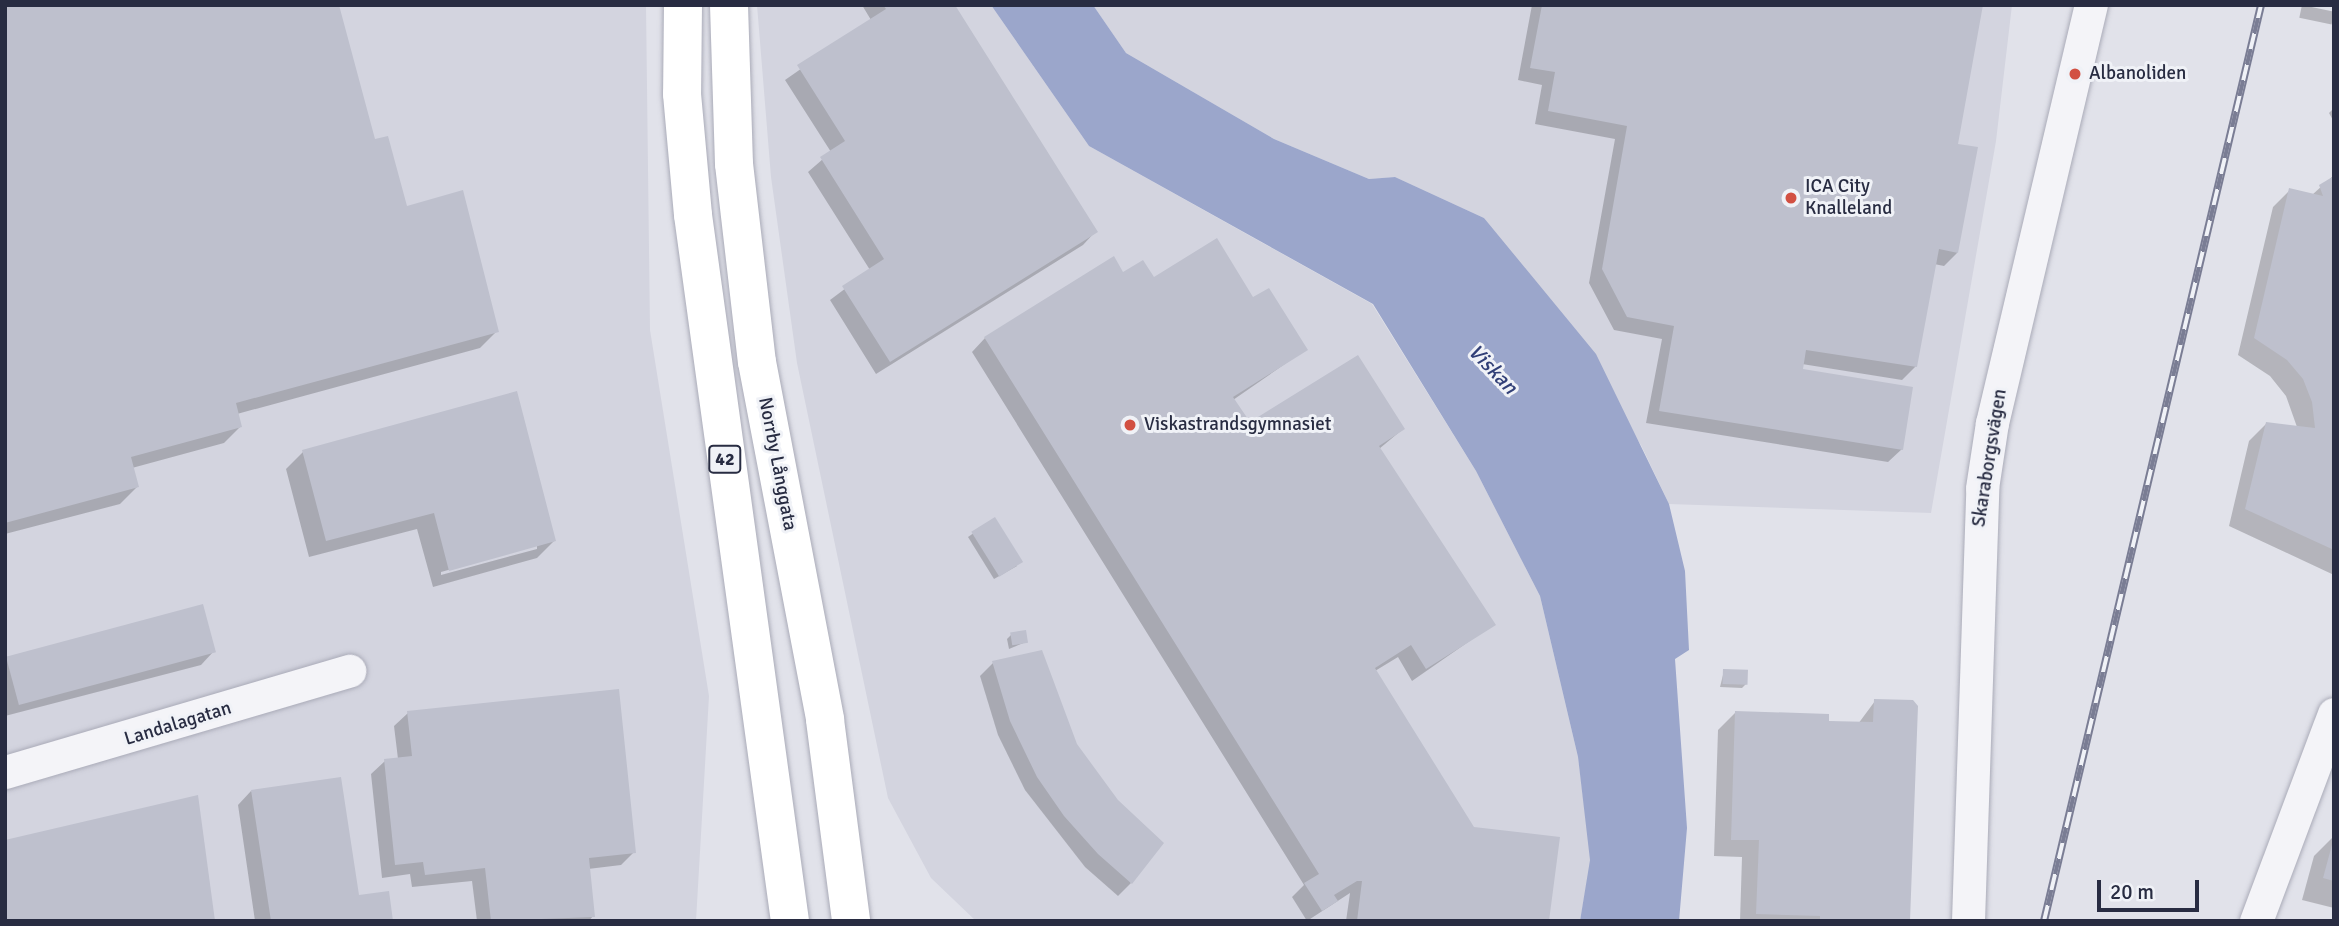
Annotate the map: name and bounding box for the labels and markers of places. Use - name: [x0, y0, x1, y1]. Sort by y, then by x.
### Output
- place label: Albanoliden: [2089, 63, 2186, 85]
- marker: Albanoliden: [2067, 66, 2083, 82]
- place label: ICA City Knalleland: [1805, 176, 1892, 220]
- marker: ICA City Knalleland: [1783, 190, 1799, 206]
- place label: Viskastrandsgymnasiet: [1144, 414, 1331, 436]
- marker: Viskastrandsgymnasiet: [1122, 417, 1138, 433]

